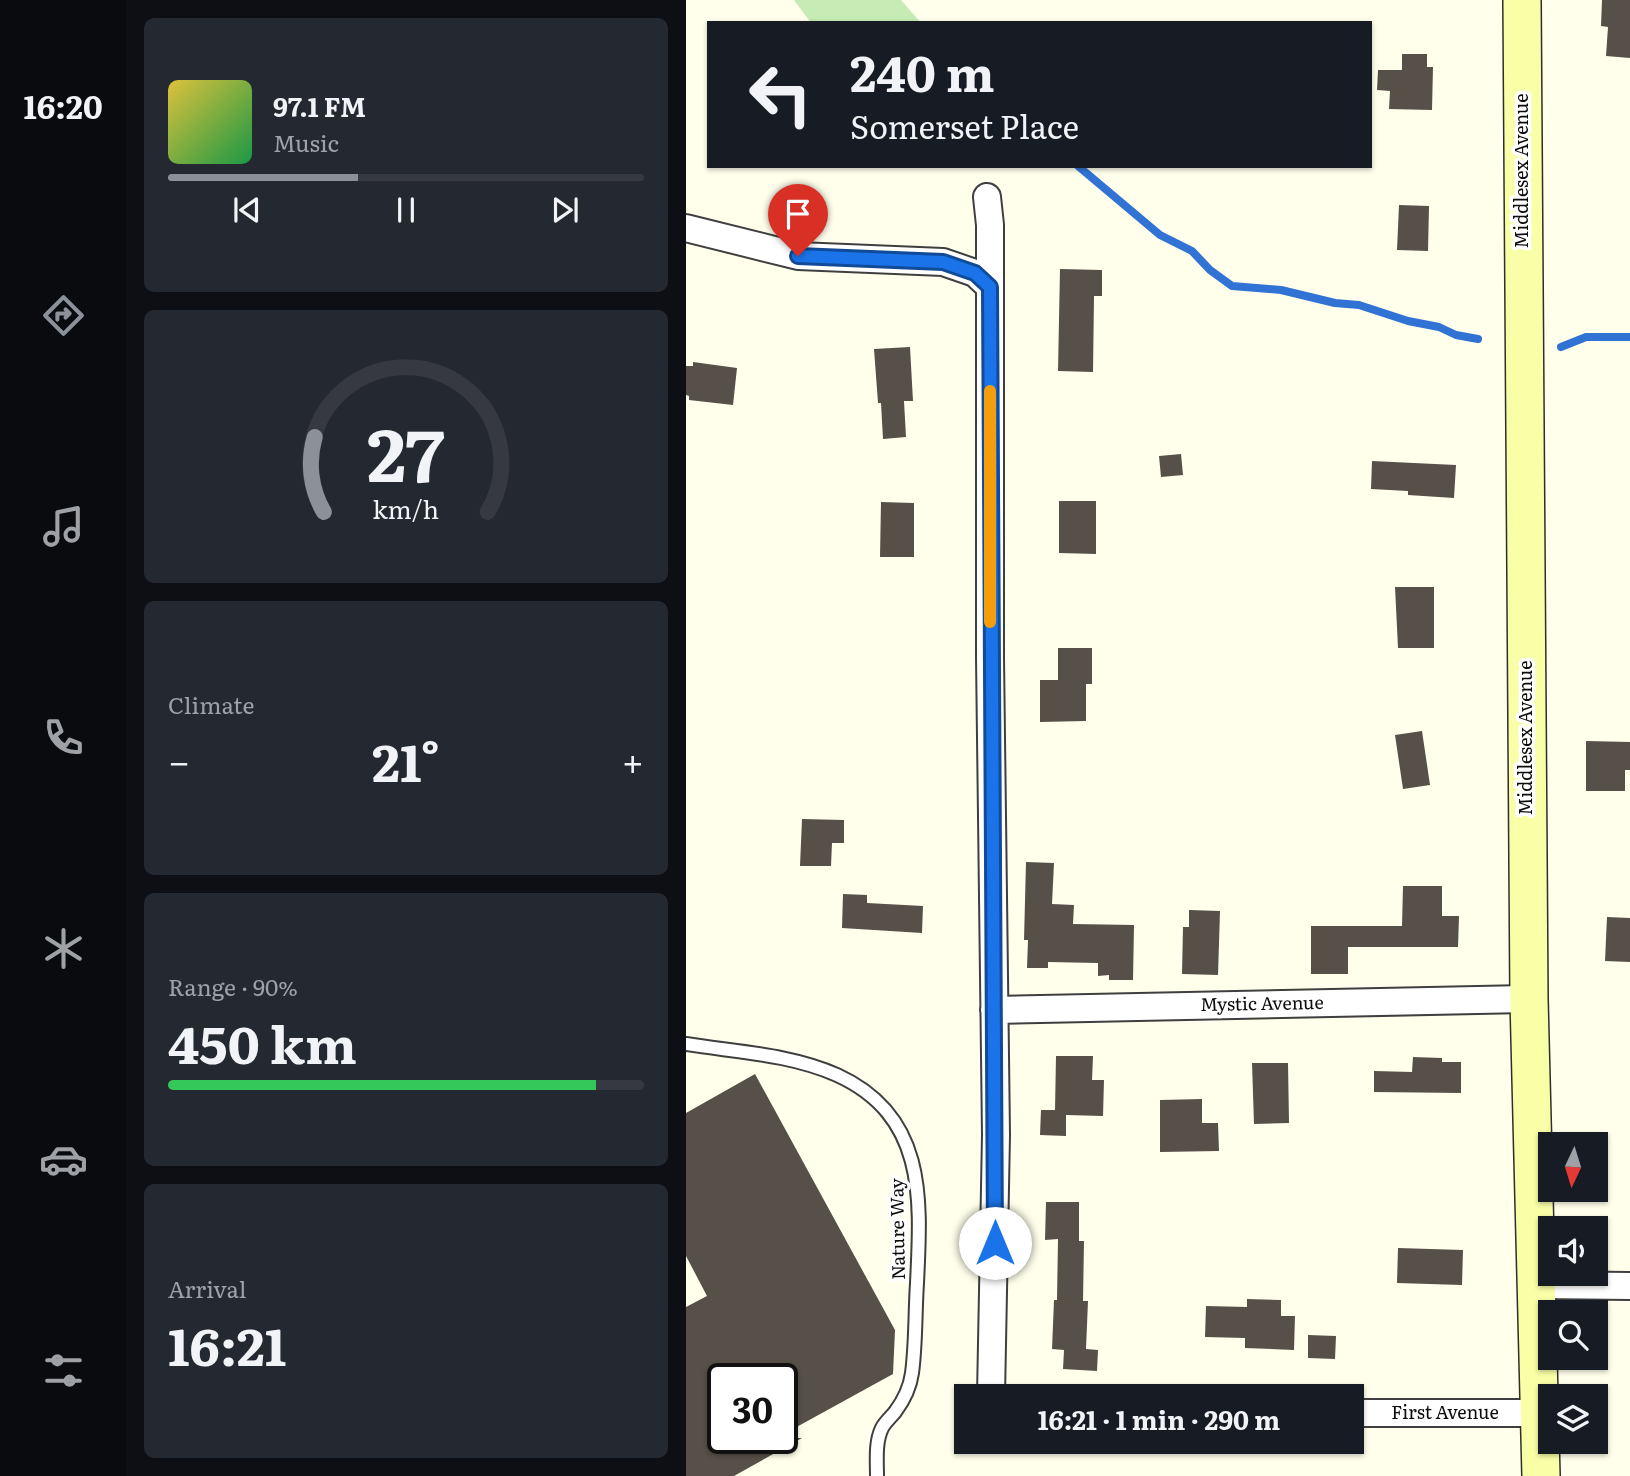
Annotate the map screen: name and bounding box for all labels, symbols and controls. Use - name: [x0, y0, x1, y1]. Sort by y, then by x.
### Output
- text: 240 m: [850, 34, 995, 107]
- icon: left: [735, 49, 826, 140]
- text: 16:20: [23, 81, 103, 129]
- text: 97.1 FM: [273, 86, 366, 125]
- street label: Middlesex Avenue: [1507, 93, 1534, 249]
- text: Somerset Place: [850, 101, 1079, 149]
- text: Music: [273, 125, 339, 159]
- pin: [768, 184, 828, 256]
- icon: previous: [228, 191, 266, 229]
- icon: pause: [387, 191, 425, 229]
- icon: next: [546, 191, 584, 229]
- icon: arrive: [779, 195, 817, 233]
- icon: directions: [39, 291, 88, 340]
- text: 27: [367, 397, 445, 505]
- text: km/h: [373, 490, 439, 527]
- icon: music: [39, 502, 88, 551]
- street label: Middlesex Avenue: [1511, 660, 1538, 816]
- text: Climate: [168, 687, 254, 721]
- icon: phone: [39, 713, 88, 762]
- text: 21°: [372, 721, 440, 798]
- text: −: [168, 731, 190, 788]
- text: +: [622, 731, 644, 788]
- icon: climate: [39, 924, 88, 973]
- text: Range · 90%: [168, 969, 298, 1003]
- street label: Mystic Avenue: [1200, 988, 1324, 1017]
- text: 450 km: [168, 1003, 357, 1080]
- north arrow: [1538, 1132, 1608, 1202]
- map controls: [1538, 1132, 1608, 1454]
- icon: car: [39, 1135, 88, 1184]
- street label: Nature Way: [882, 1177, 911, 1280]
- position arrow: [958, 1206, 1032, 1280]
- button: sound: [1538, 1216, 1608, 1286]
- text: Arrival: [168, 1271, 247, 1305]
- button: search: [1538, 1300, 1608, 1370]
- text: 16:21: [168, 1305, 286, 1382]
- icon: filters: [39, 1346, 88, 1395]
- speed limit sign: 30: [707, 1363, 798, 1454]
- button: layers: [1538, 1384, 1608, 1454]
- street label: First Avenue: [1391, 1398, 1499, 1425]
- text: 16:21 · 1 min · 290 m: [1038, 1399, 1280, 1438]

